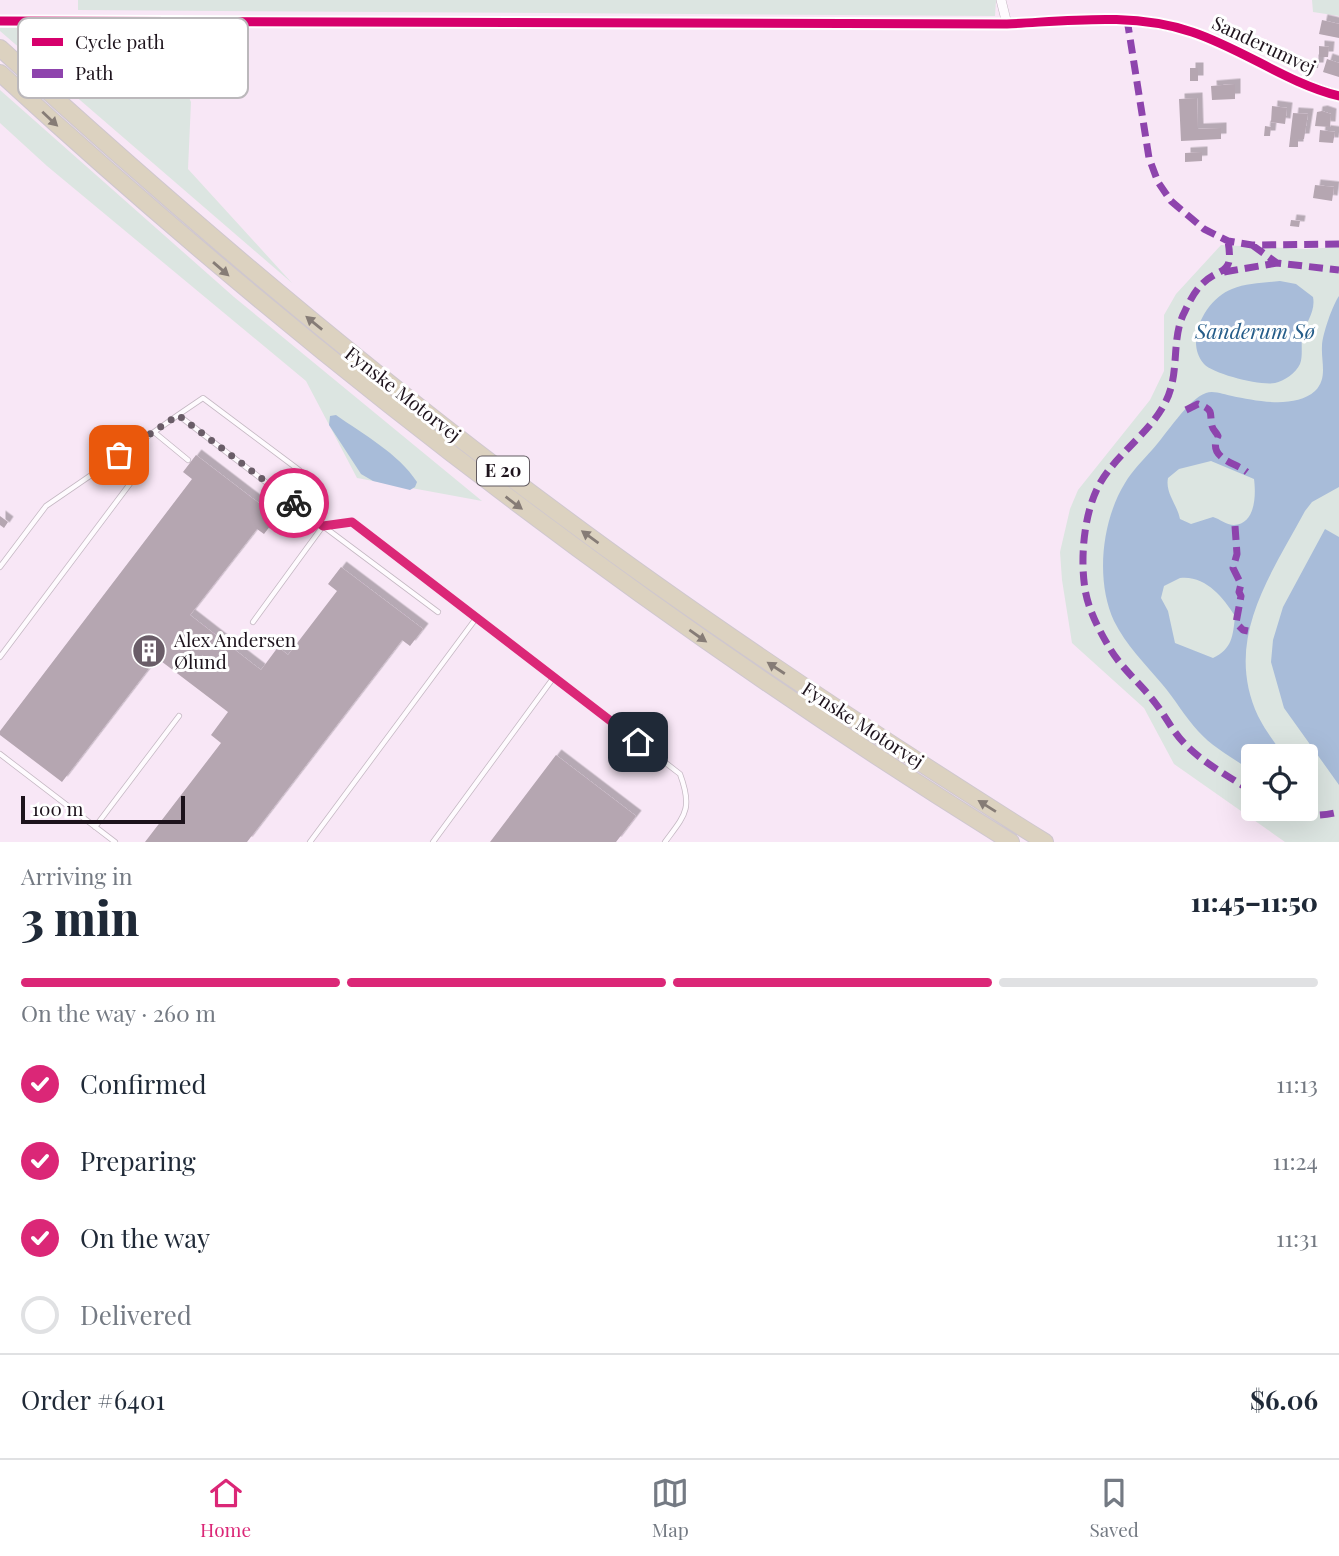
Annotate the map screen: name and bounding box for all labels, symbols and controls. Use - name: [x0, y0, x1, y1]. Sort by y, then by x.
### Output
- street label: Sanderumvej: [1208, 9, 1321, 79]
- legend: [18, 18, 248, 98]
- text: Cycle path: [75, 28, 165, 54]
- text: Path: [75, 59, 113, 85]
- one-way arrow: [41, 111, 59, 127]
- one-way arrow: [212, 261, 230, 277]
- one-way arrow: [305, 315, 323, 330]
- water label: Sanderum Sø: [1194, 316, 1316, 344]
- street label: Fynske Motorvej: [340, 340, 467, 447]
- pin: [89, 425, 149, 485]
- icon: bag: [100, 436, 138, 474]
- road number: E 20: [477, 457, 529, 486]
- courier: [259, 468, 329, 538]
- icon: bike: [275, 484, 313, 522]
- one-way arrow: [505, 495, 523, 509]
- one-way arrow: [581, 530, 600, 544]
- place label: Alex Andersen Ølund: [173, 626, 297, 674]
- one-way arrow: [689, 629, 707, 643]
- building icon: Alex Andersen Ølund: [130, 632, 168, 670]
- one-way arrow: [767, 662, 786, 675]
- street label: Fynske Motorvej: [798, 675, 930, 773]
- pin: [608, 712, 668, 772]
- icon: home: [619, 723, 657, 761]
- map controls: [1241, 744, 1318, 821]
- button: locate: [1241, 744, 1318, 821]
- scale bar: [21, 793, 186, 825]
- text: 100 m: [32, 795, 83, 821]
- one-way arrow: [978, 799, 997, 812]
- text: Arriving in: [21, 860, 133, 891]
- text: 11:45–11:50: [1191, 884, 1318, 919]
- text: 3 min: [21, 886, 139, 948]
- text: On the way · 260 m: [21, 997, 216, 1028]
- icon: check: [21, 1065, 59, 1103]
- text: Confirmed: [80, 1066, 207, 1101]
- text: 11:13: [1276, 1068, 1318, 1099]
- icon: check: [21, 1142, 59, 1180]
- text: Preparing: [80, 1143, 196, 1178]
- text: 11:24: [1272, 1145, 1318, 1176]
- icon: check: [21, 1219, 59, 1257]
- text: On the way: [80, 1220, 210, 1255]
- text: 11:31: [1276, 1222, 1318, 1253]
- text: Delivered: [80, 1297, 192, 1332]
- text: Order #6401: [21, 1382, 165, 1417]
- text: $6.06: [1250, 1382, 1318, 1417]
- tab: Home: [200, 1474, 251, 1542]
- tab: Map: [651, 1474, 689, 1542]
- tab: Saved: [1089, 1474, 1139, 1542]

